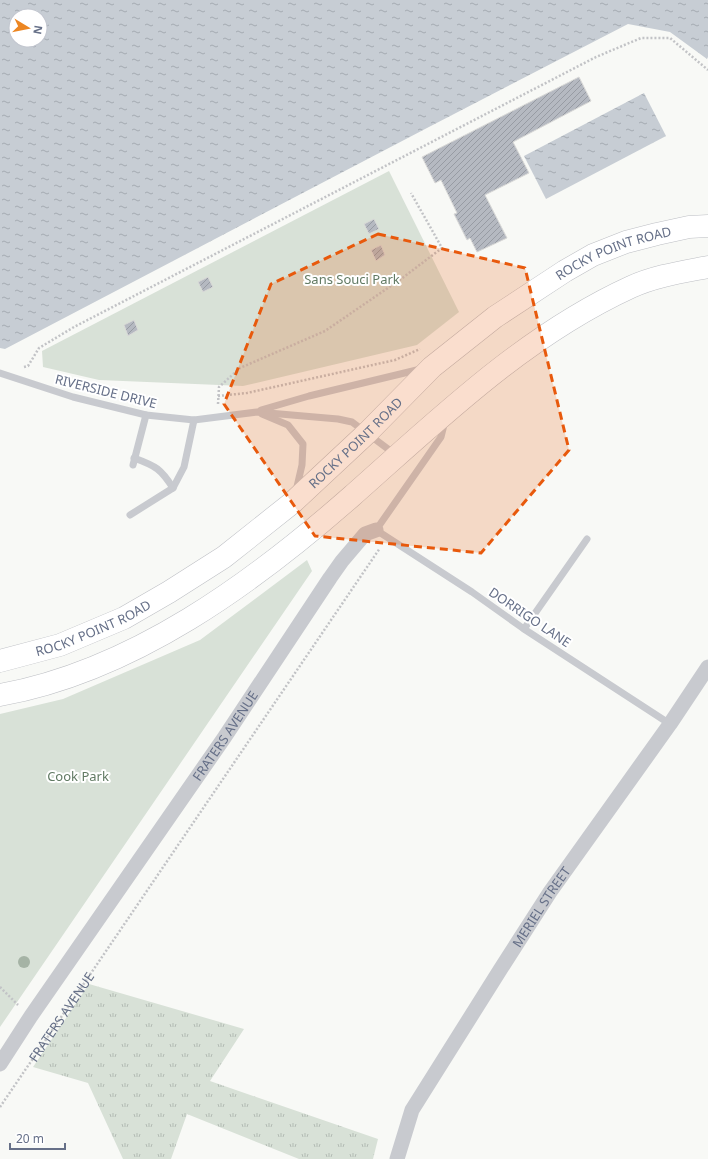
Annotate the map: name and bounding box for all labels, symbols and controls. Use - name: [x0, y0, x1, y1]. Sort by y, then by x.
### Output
- north arrow: [8, 8, 48, 48]
- text: N: [30, 24, 47, 36]
- street label: ROCKY POINT ROAD: [552, 222, 673, 284]
- park label: Sans Souci Park: [304, 270, 400, 288]
- street label: RIVERSIDE DRIVE: [53, 370, 159, 412]
- street label: ROCKY POINT ROAD: [304, 393, 406, 492]
- street label: DORRIGO LANE: [485, 583, 575, 651]
- street label: ROCKY POINT ROAD: [33, 595, 154, 660]
- street label: FRATERS AVENUE: [188, 687, 262, 784]
- park label: Cook Park: [47, 767, 109, 785]
- street label: MERIEL STREET: [508, 862, 575, 951]
- street label: FRATERS AVENUE: [24, 968, 98, 1065]
- scale bar: [10, 1125, 65, 1151]
- text: 20 m: [16, 1130, 44, 1147]

